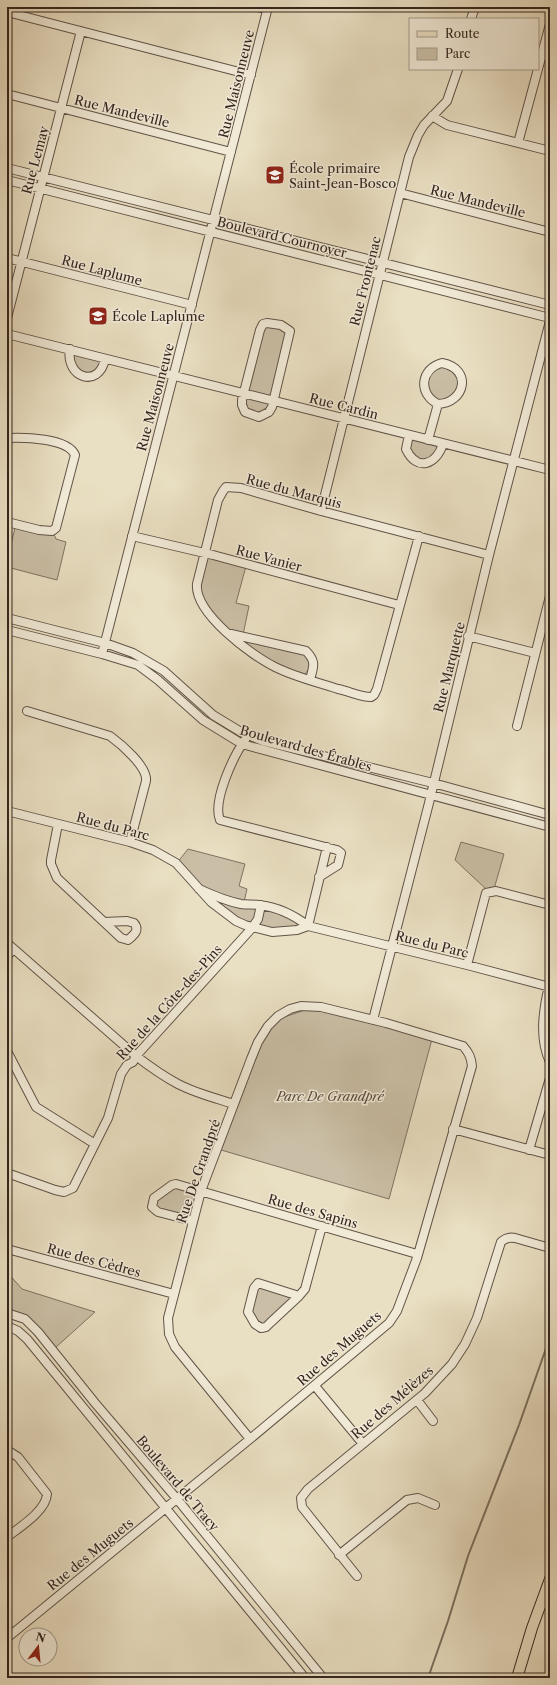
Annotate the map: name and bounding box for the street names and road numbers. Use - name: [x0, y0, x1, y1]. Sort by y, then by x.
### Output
- street label: Rue Maisonneuve: [215, 28, 257, 140]
- street label: Rue Mandeville: [73, 91, 171, 131]
- street label: Rue Lemay: [18, 123, 52, 196]
- street label: Rue Mandeville: [429, 181, 527, 221]
- street label: Boulevard Cournoyer: [216, 213, 349, 261]
- street label: Rue Frontenac: [346, 234, 384, 327]
- street label: Rue Laplume: [60, 252, 144, 288]
- street label: Rue Maisonneuve: [133, 341, 177, 453]
- street label: Rue Cardin: [308, 390, 380, 422]
- street label: Rue du Marquis: [244, 471, 344, 512]
- street label: Rue Vanier: [234, 542, 304, 575]
- street label: Rue Marquette: [430, 620, 468, 714]
- street label: Boulevard des Érables: [238, 722, 374, 775]
- street label: Rue du Parc: [75, 809, 151, 843]
- street label: Rue du Parc: [394, 927, 471, 961]
- street label: Rue de la Côte-des-Pins: [113, 941, 225, 1063]
- street label: Rue De Grandpré: [173, 1117, 223, 1225]
- street label: Rue des Sapins: [266, 1191, 360, 1232]
- street label: Rue des Cèdres: [46, 1240, 143, 1280]
- street label: Rue des Muguets: [294, 1307, 384, 1389]
- street label: Rue des Mélèzes: [348, 1362, 437, 1442]
- street label: Boulevard de Tracy: [133, 1432, 223, 1535]
- street label: Rue des Muguets: [44, 1514, 136, 1594]

